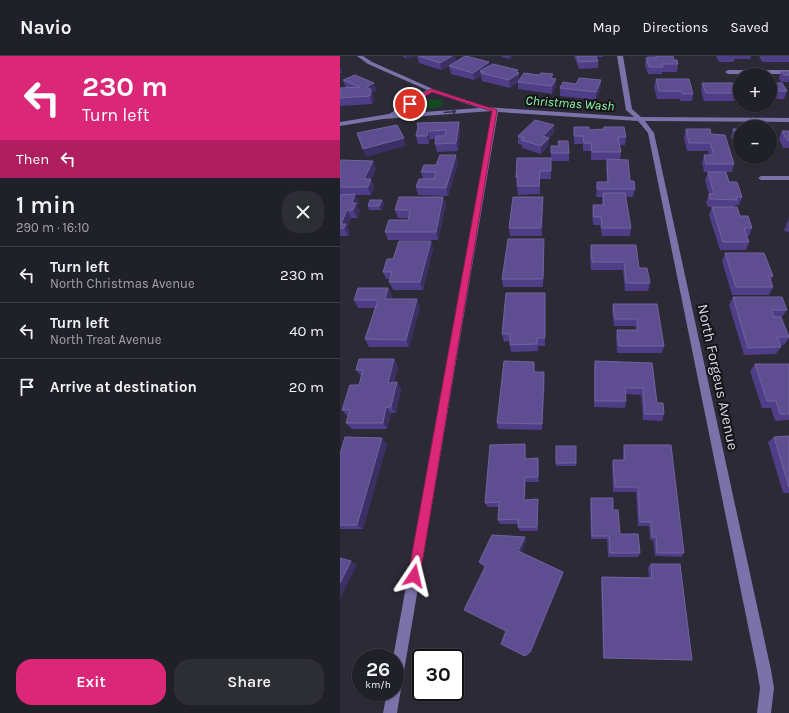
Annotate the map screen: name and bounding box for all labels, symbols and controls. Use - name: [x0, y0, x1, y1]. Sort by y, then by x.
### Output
- text: Navio: [20, 17, 72, 39]
- text: Map: [593, 19, 621, 36]
- text: Directions: [643, 19, 708, 36]
- text: Saved: [730, 19, 769, 36]
- map controls: [733, 68, 777, 164]
- button: +: [733, 68, 777, 112]
- text: 230 m: [82, 70, 168, 103]
- icon: left: [16, 72, 68, 124]
- pin: [393, 87, 427, 121]
- water label: Christmas Wash: [525, 92, 615, 114]
- icon: arrive: [399, 93, 421, 115]
- text: Turn left: [82, 104, 150, 126]
- one-way arrow: [443, 108, 456, 115]
- button: −: [733, 120, 777, 164]
- icon: left: [57, 148, 79, 170]
- text: Then: [16, 150, 49, 168]
- text: 1 min: [16, 191, 76, 219]
- button: close: [282, 191, 324, 233]
- text: 290 m · 16:10: [16, 220, 89, 235]
- text: Turn left: [50, 258, 109, 276]
- icon: left: [16, 264, 38, 286]
- text: 230 m: [280, 266, 324, 284]
- text: North Christmas Avenue: [50, 276, 195, 291]
- street label: North Forgeus Avenue: [694, 302, 742, 452]
- text: Turn left: [50, 314, 109, 332]
- icon: left: [16, 320, 38, 342]
- text: 40 m: [289, 322, 324, 340]
- text: North Treat Avenue: [50, 332, 161, 347]
- icon: arrive: [16, 376, 38, 398]
- text: Arrive at destination: [50, 378, 197, 396]
- text: 20 m: [289, 378, 324, 396]
- position arrow: [393, 555, 435, 597]
- speed limit sign: 30: [412, 649, 464, 701]
- text: 26: [366, 658, 390, 681]
- button: Exit: [16, 659, 166, 705]
- button: Share: [174, 659, 324, 705]
- text: km/h: [365, 679, 391, 691]

